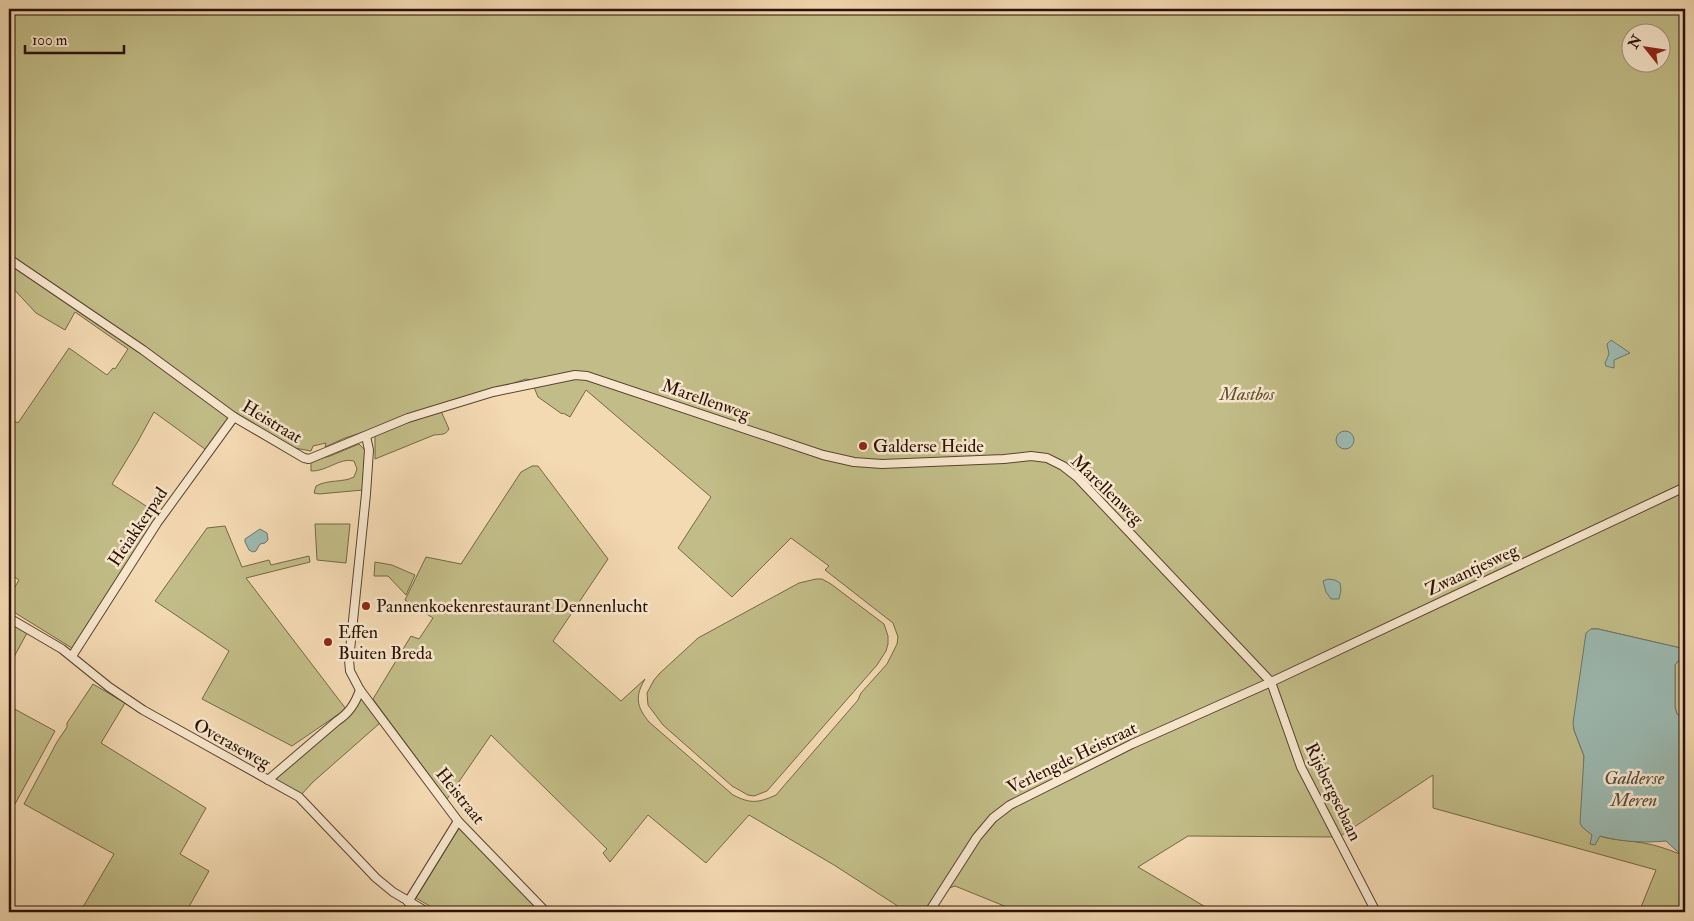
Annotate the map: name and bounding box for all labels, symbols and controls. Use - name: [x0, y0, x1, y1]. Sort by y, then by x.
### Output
- scale bar: [25, 22, 124, 54]
- north arrow: [1622, 22, 1672, 72]
- text: 100 m: [32, 31, 68, 50]
- text: N: [1624, 32, 1646, 52]
- street label: Marellenweg: [659, 374, 754, 426]
- park label: Mastbos: [1219, 383, 1275, 406]
- street label: Heistraat: [238, 395, 306, 449]
- place label: Galderse Heide: [873, 435, 984, 458]
- marker: Galderse Heide: [857, 440, 869, 452]
- street label: Marellenweg: [1066, 450, 1149, 531]
- street label: Heiakkerpad: [103, 483, 173, 571]
- street label: Zwaantjesweg: [1422, 538, 1523, 601]
- place label: Pannenkoekenrestaurant Dennenlucht: [376, 595, 648, 618]
- marker: Pannenkoekenrestaurant Dennenlucht: [360, 600, 372, 612]
- place label: Effen Buiten Breda: [338, 621, 433, 665]
- marker: Effen Buiten Breda: [322, 636, 334, 648]
- street label: Overaseweg: [189, 713, 276, 775]
- street label: Verlengde Heistraat: [1003, 716, 1141, 799]
- street label: Rijsbergsebaan: [1299, 739, 1367, 845]
- street label: Heistraat: [430, 763, 490, 829]
- water label: Galderse Meren: [1604, 766, 1665, 812]

